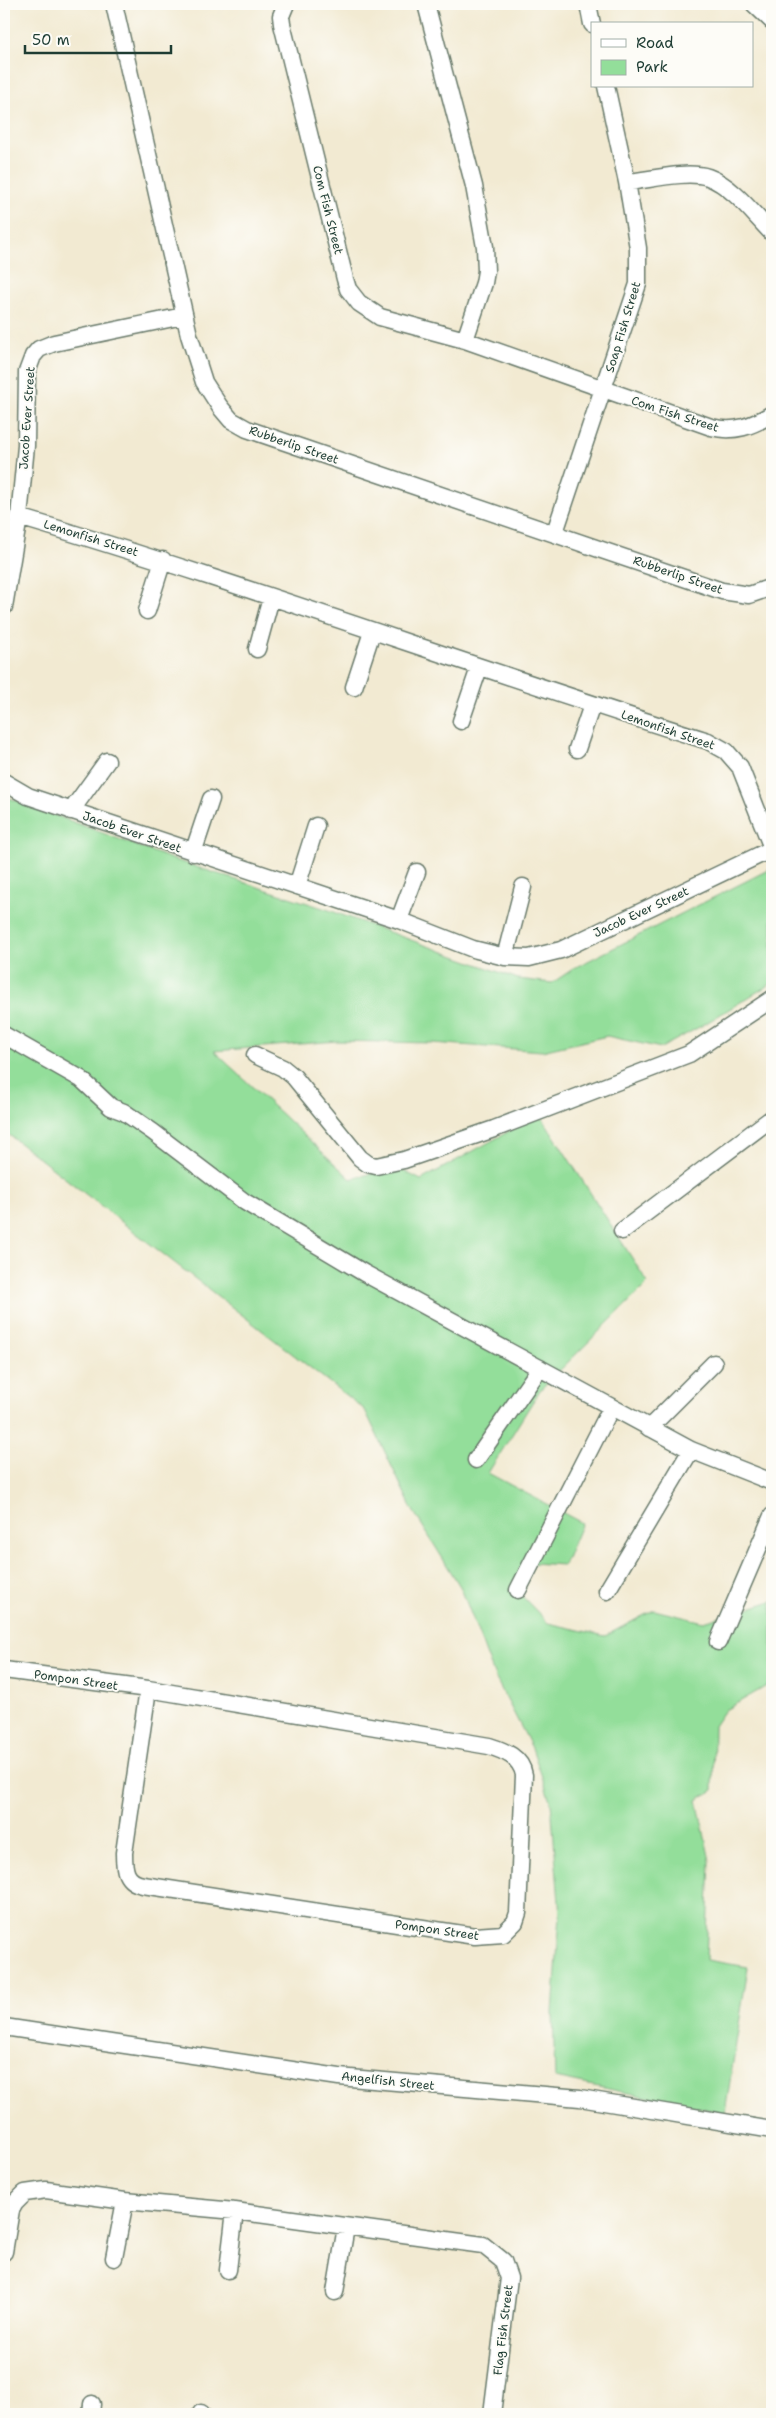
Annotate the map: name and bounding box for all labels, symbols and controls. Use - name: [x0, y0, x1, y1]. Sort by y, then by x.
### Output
- scale bar: [25, 22, 171, 54]
- legend: [591, 22, 754, 88]
- text: 50 m: [32, 30, 70, 50]
- text: Road: [636, 33, 674, 53]
- text: Park: [636, 57, 668, 77]
- street label: Com Fish Street: [309, 164, 347, 256]
- street label: Soap Fish Street: [602, 280, 644, 374]
- street label: Jacob Ever Street: [15, 366, 39, 470]
- street label: Com Fish Street: [629, 392, 721, 436]
- street label: Rubberlip Street: [247, 422, 341, 468]
- street label: Lemonfish Street: [42, 516, 140, 560]
- street label: Rubberlip Street: [631, 552, 725, 598]
- street label: Lemonfish Street: [619, 706, 717, 754]
- street label: Jacob Ever Street: [81, 808, 183, 856]
- street label: Jacob Ever Street: [591, 883, 691, 941]
- street label: Pompon Street: [33, 1666, 119, 1694]
- street label: Pompon Street: [394, 1916, 480, 1944]
- street label: Angelfish Street: [340, 2068, 436, 2094]
- street label: Flag Fish Street: [490, 2284, 516, 2376]

